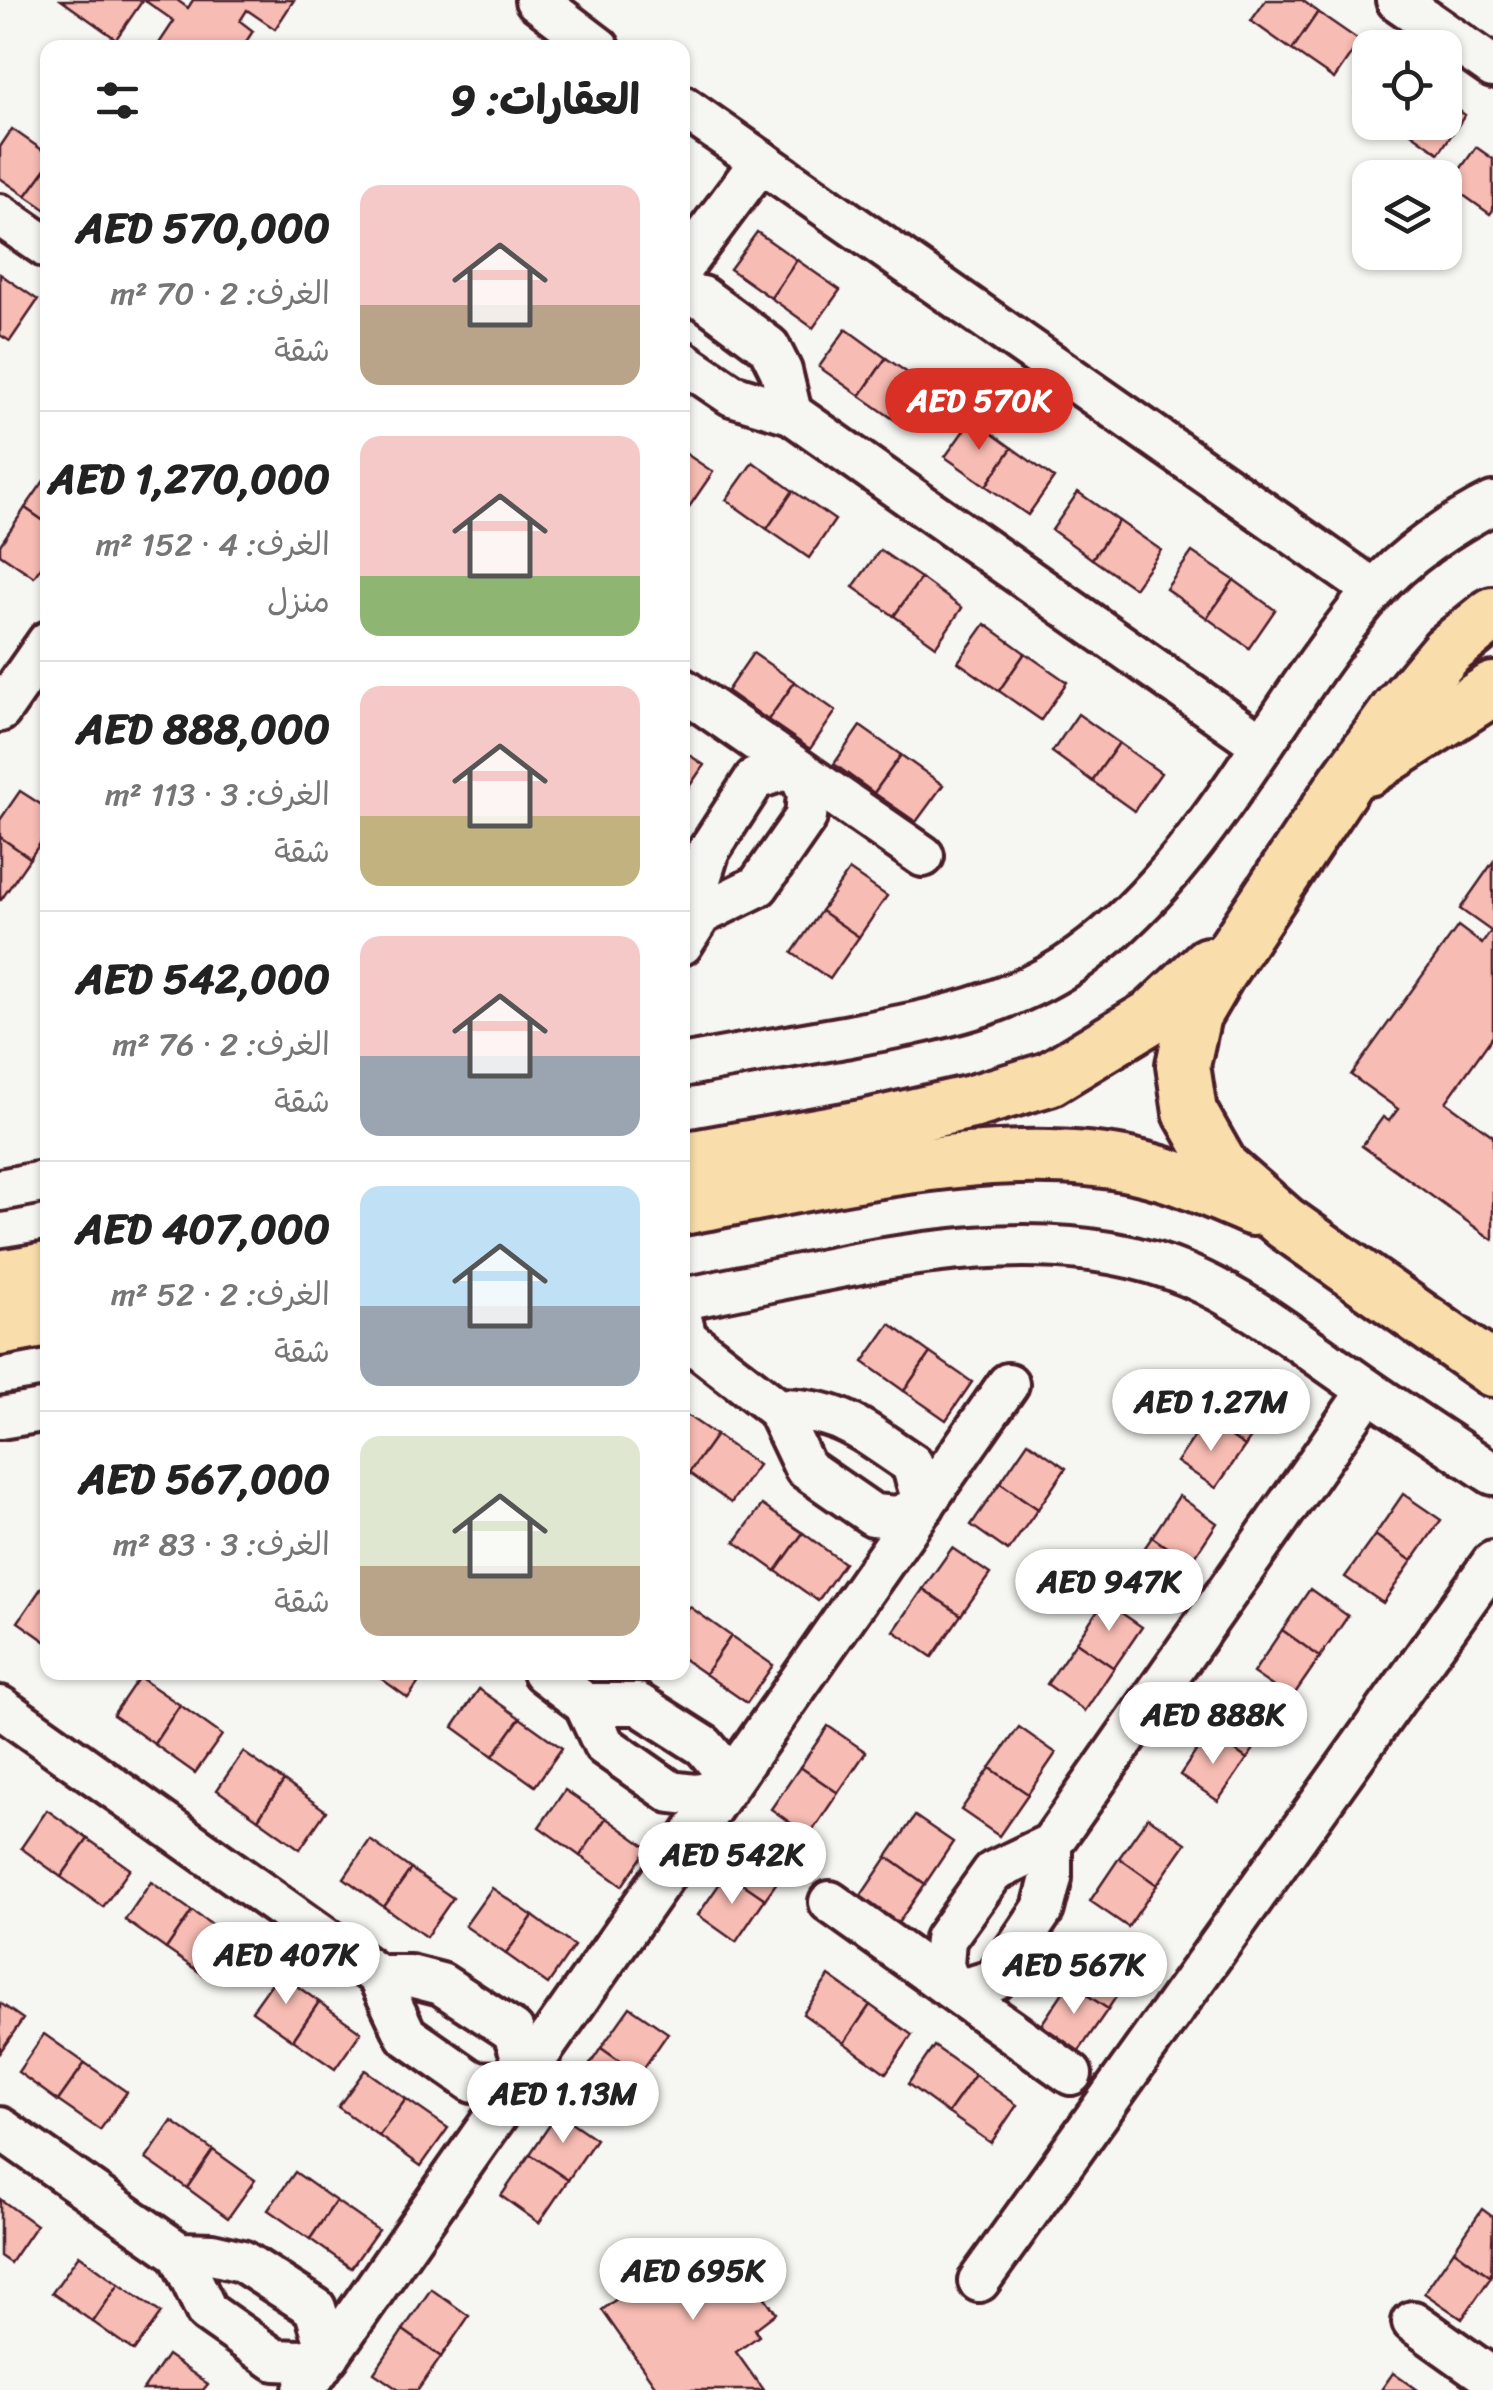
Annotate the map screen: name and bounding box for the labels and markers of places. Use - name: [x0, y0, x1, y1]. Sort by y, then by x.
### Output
- pin: AED 570K: [876, 368, 1082, 453]
- pin: AED 1.27M: [1097, 1369, 1325, 1454]
- pin: AED 947K: [1006, 1549, 1212, 1634]
- pin: AED 888K: [1110, 1682, 1316, 1767]
- pin: AED 542K: [629, 1822, 835, 1907]
- pin: AED 407K: [183, 1922, 389, 2007]
- pin: AED 567K: [971, 1932, 1177, 2017]
- pin: AED 1.13M: [449, 2061, 677, 2146]
- pin: AED 695K: [590, 2238, 796, 2323]

